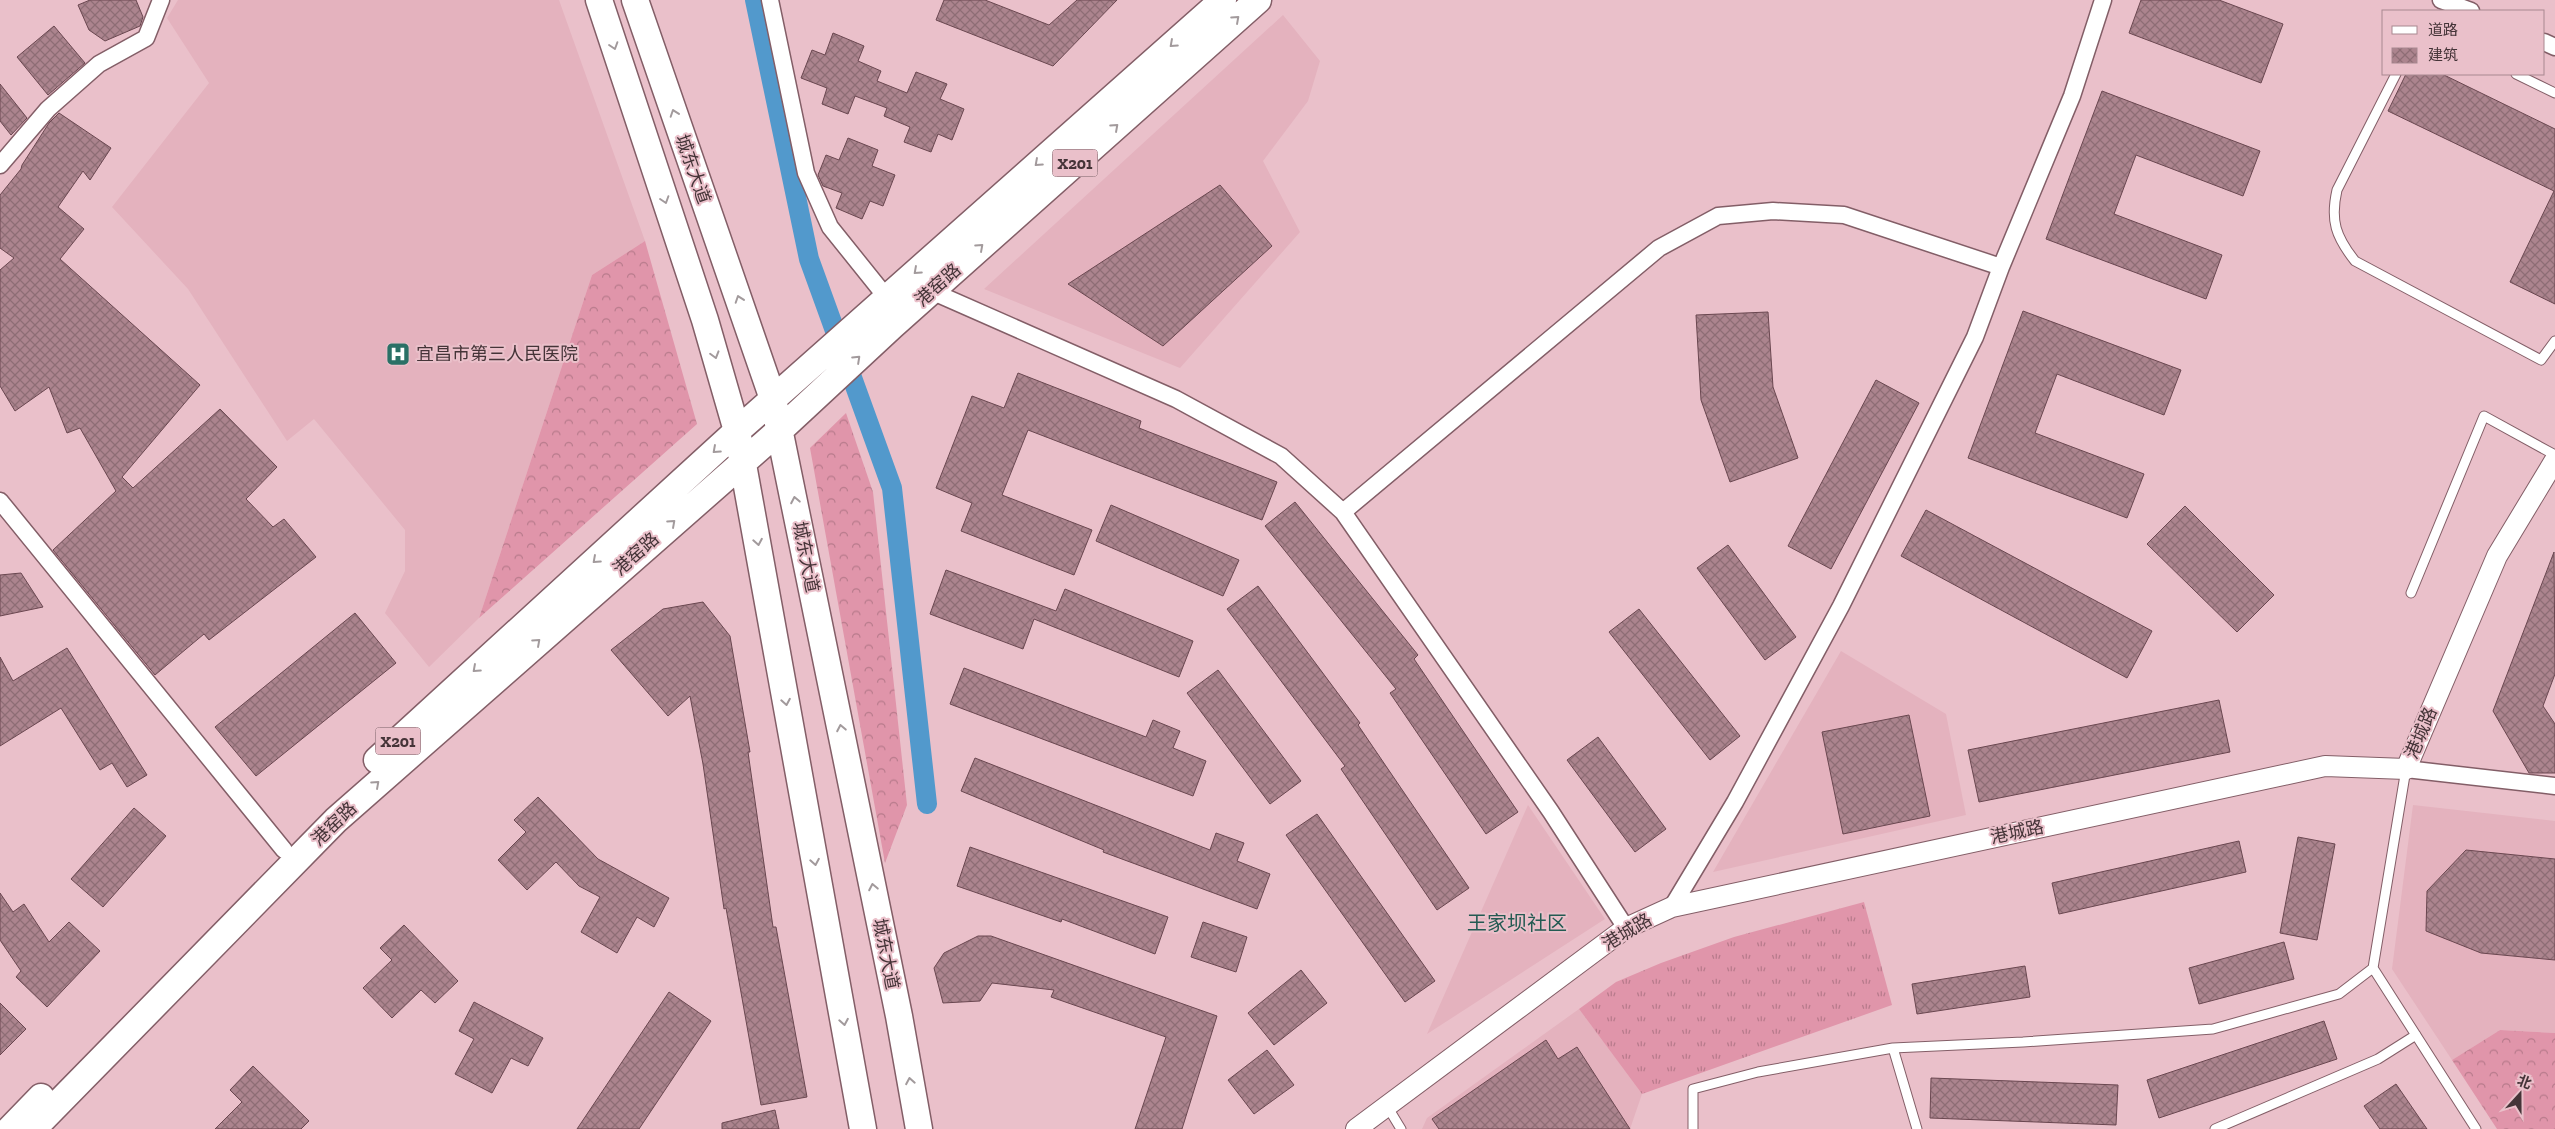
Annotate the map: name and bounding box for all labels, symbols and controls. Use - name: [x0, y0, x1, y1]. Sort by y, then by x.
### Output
- legend: [2382, 10, 2545, 75]
- one-way arrow: [1231, 16, 1240, 25]
- text: 道路: [2428, 21, 2458, 39]
- one-way arrow: [1170, 38, 1179, 47]
- one-way arrow: [608, 42, 618, 50]
- text: 建筑: [2428, 46, 2458, 64]
- one-way arrow: [670, 109, 680, 117]
- one-way arrow: [1109, 124, 1118, 133]
- street label: 城东大道: [671, 131, 715, 207]
- road number: X201: [1052, 150, 1098, 177]
- one-way arrow: [1035, 157, 1044, 166]
- one-way arrow: [660, 196, 670, 204]
- one-way arrow: [975, 244, 984, 253]
- street label: 港窑路: [911, 259, 965, 311]
- one-way arrow: [913, 265, 922, 274]
- one-way arrow: [734, 295, 744, 304]
- hospital icon: 宜昌市第三人民医院: [385, 341, 411, 367]
- place label: 宜昌市第三人民医院: [416, 343, 578, 365]
- one-way arrow: [709, 351, 720, 360]
- one-way arrow: [851, 356, 860, 365]
- one-way arrow: [712, 444, 721, 453]
- one-way arrow: [790, 495, 801, 504]
- one-way arrow: [666, 519, 675, 528]
- street label: 城东大道: [788, 520, 824, 594]
- street label: 港窑路: [609, 528, 663, 580]
- one-way arrow: [752, 538, 762, 547]
- one-way arrow: [592, 554, 601, 563]
- one-way arrow: [532, 639, 541, 648]
- one-way arrow: [472, 664, 481, 673]
- one-way arrow: [781, 698, 791, 707]
- street label: 港城路: [2400, 704, 2442, 762]
- one-way arrow: [836, 723, 847, 732]
- road number: X201: [376, 728, 420, 754]
- one-way arrow: [371, 781, 380, 790]
- street label: 港窑路: [307, 797, 361, 851]
- street label: 港城路: [1988, 816, 2046, 848]
- one-way arrow: [810, 858, 820, 867]
- one-way arrow: [868, 883, 879, 891]
- street label: 港城路: [1598, 909, 1656, 955]
- district label: 王家坝社区: [1467, 911, 1567, 935]
- street label: 城东大道: [868, 917, 904, 991]
- one-way arrow: [838, 1018, 848, 1026]
- north arrow: [2495, 1069, 2545, 1119]
- text: 北: [2515, 1072, 2534, 1093]
- one-way arrow: [906, 1077, 916, 1085]

